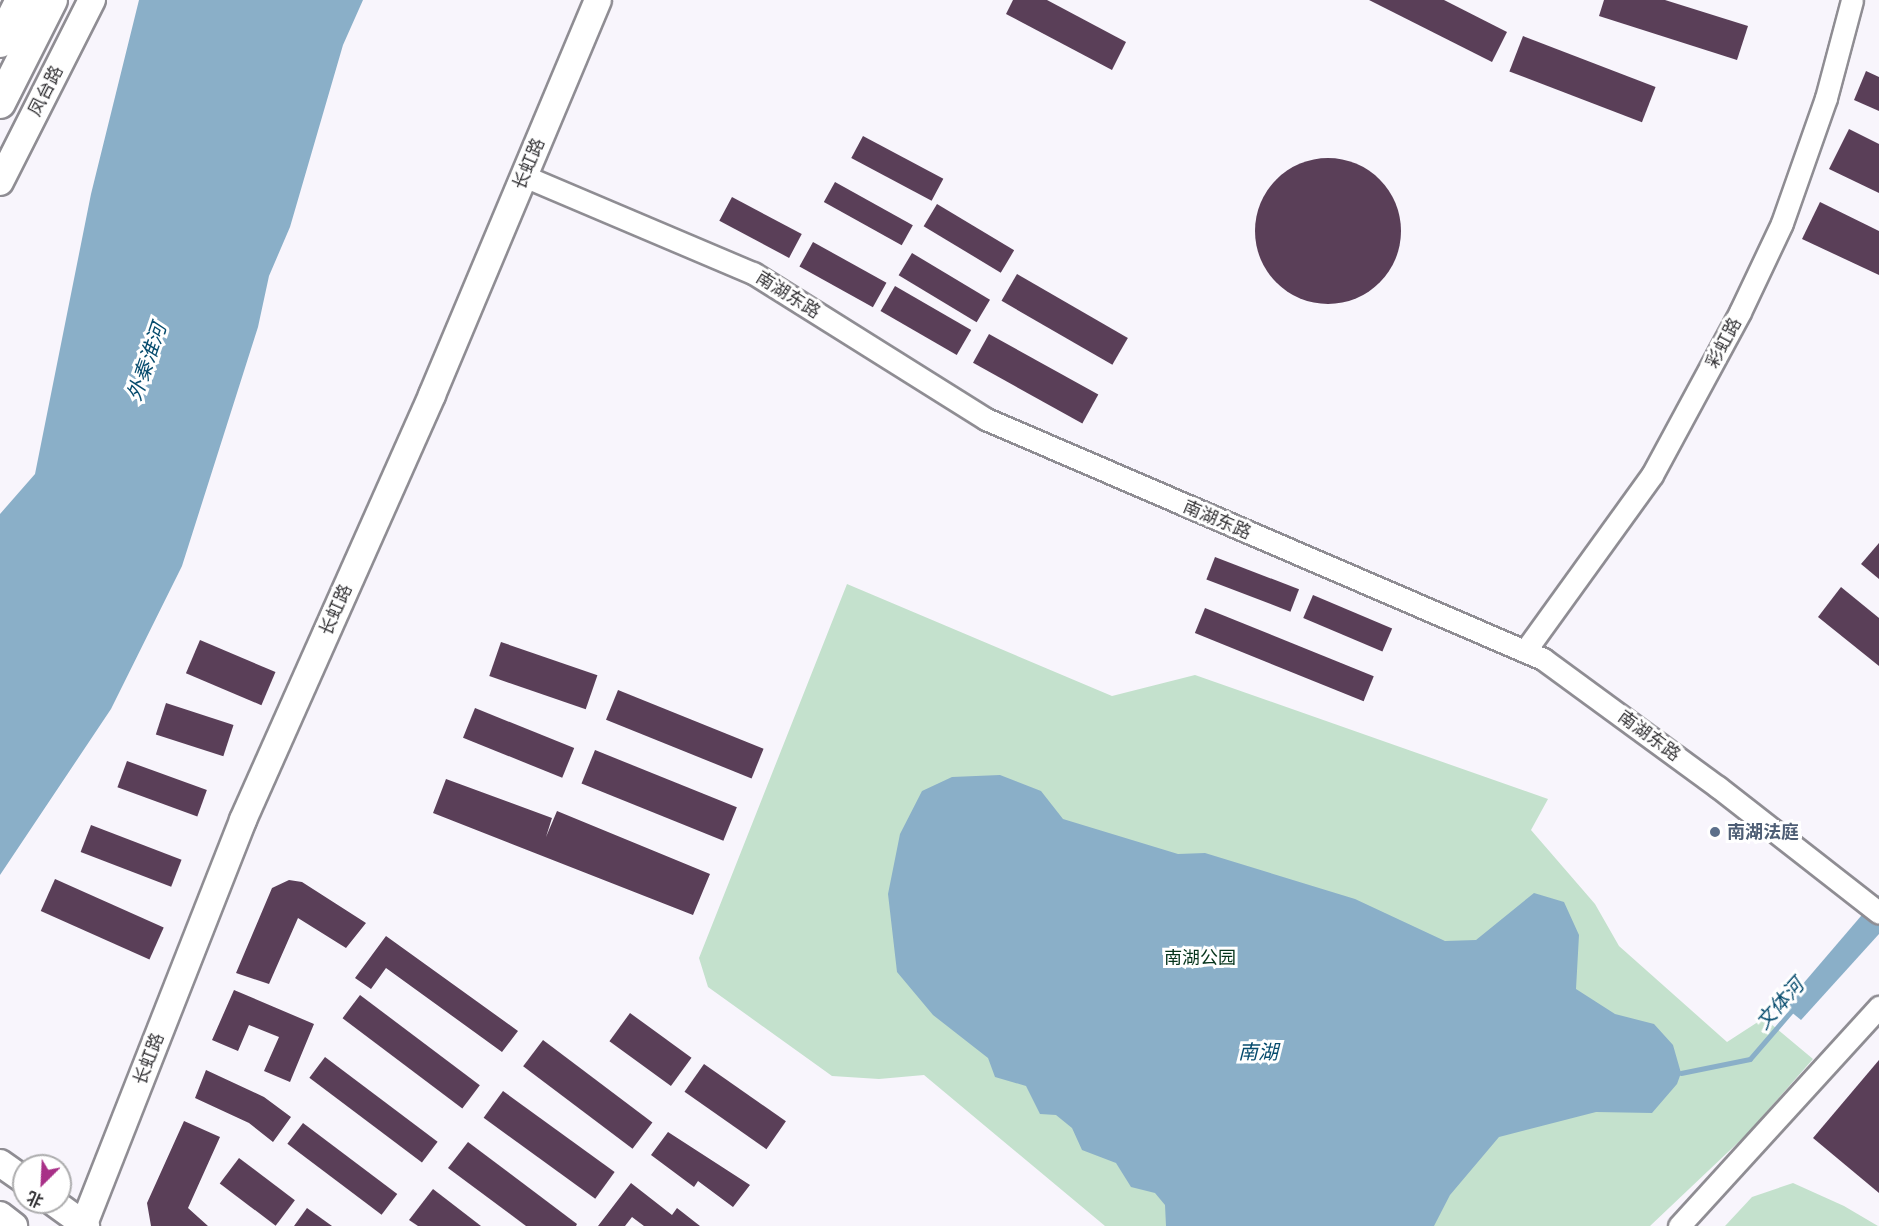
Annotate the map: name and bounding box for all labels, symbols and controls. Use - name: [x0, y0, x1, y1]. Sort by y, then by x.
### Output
- street label: 凤台路: [24, 62, 68, 120]
- street label: 长虹路: [509, 135, 549, 193]
- street label: 南湖东路: [752, 267, 824, 323]
- street label: 彩虹路: [1702, 314, 1746, 372]
- water label: 外秦淮河: [123, 320, 171, 404]
- street label: 南湖东路: [1180, 496, 1254, 544]
- street label: 长虹路: [315, 581, 357, 639]
- street label: 南湖东路: [1614, 706, 1684, 766]
- place label: 南湖法庭: [1727, 821, 1799, 843]
- marker: 南湖法庭: [1708, 825, 1722, 839]
- park label: 南湖公园: [1164, 947, 1236, 969]
- water label: 文体河: [1751, 974, 1809, 1034]
- street label: 长虹路: [129, 1030, 169, 1088]
- water label: 南湖: [1238, 1040, 1278, 1064]
- north arrow: [12, 1154, 72, 1214]
- text: 北: [24, 1187, 46, 1211]

